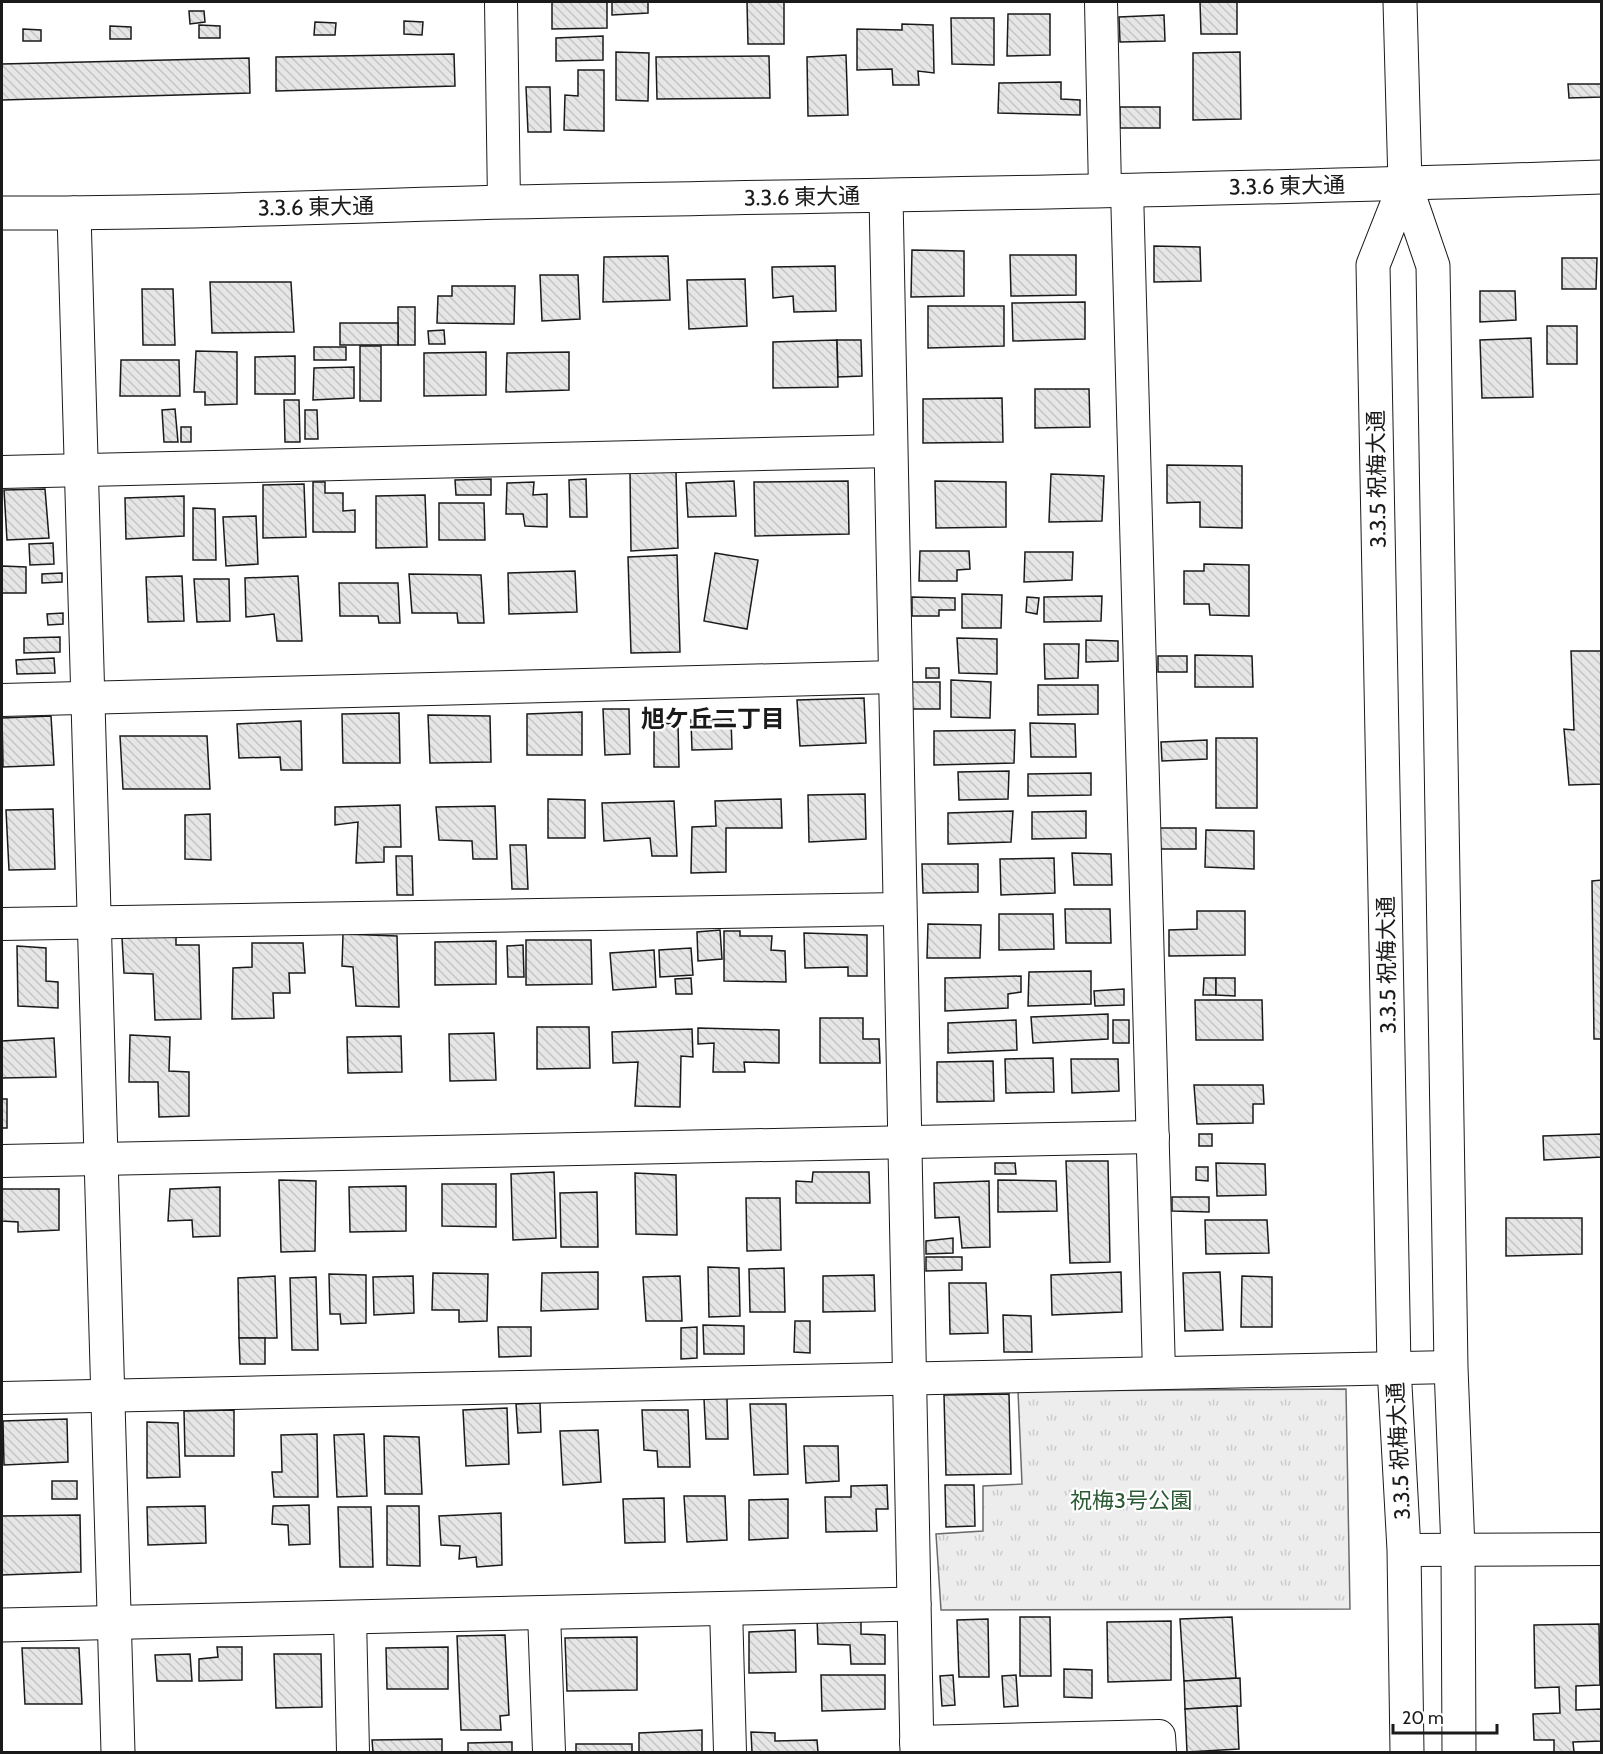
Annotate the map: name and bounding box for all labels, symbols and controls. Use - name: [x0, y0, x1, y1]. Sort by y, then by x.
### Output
- street label: 3.3.6 東大通: [1229, 171, 1345, 201]
- street label: 3.3.6 東大通: [744, 182, 860, 212]
- street label: 3.3.6 東大通: [258, 192, 374, 222]
- street label: 3.3.5 祝梅大通: [1362, 410, 1392, 548]
- district label: 旭ケ丘二丁目: [641, 704, 785, 733]
- street label: 3.3.5 祝梅大通: [1372, 896, 1402, 1034]
- street label: 3.3.5 祝梅大通: [1382, 1381, 1416, 1521]
- park label: 祝梅3号公園: [1070, 1487, 1192, 1514]
- scale bar: [1393, 1697, 1496, 1735]
- text: 20 m: [1402, 1707, 1444, 1729]

